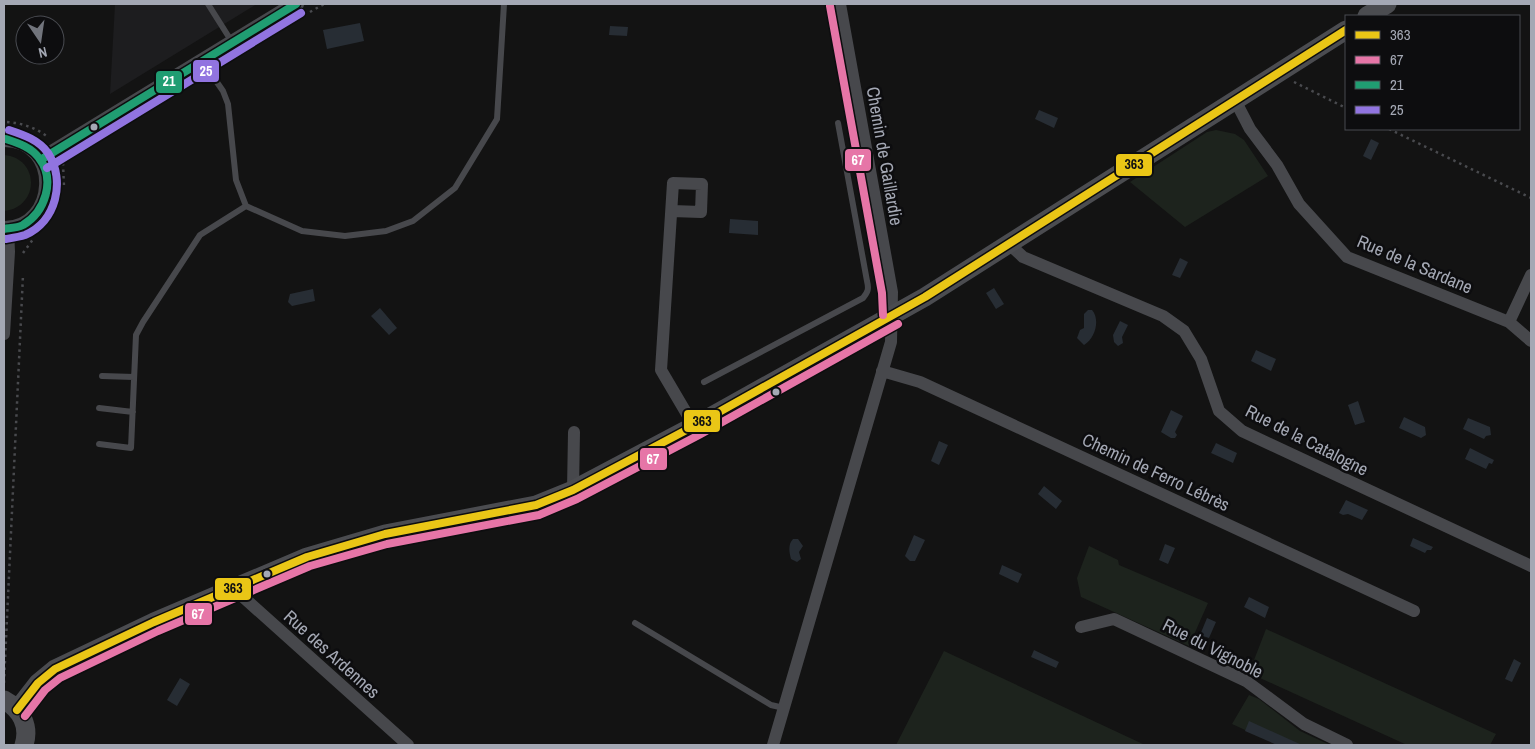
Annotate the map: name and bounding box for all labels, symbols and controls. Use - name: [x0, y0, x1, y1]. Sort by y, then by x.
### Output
- north arrow: [15, 15, 65, 65]
- legend: [1345, 15, 1520, 130]
- text: 363: [1390, 24, 1411, 45]
- text: N: [37, 43, 49, 62]
- text: 67: [1390, 49, 1404, 70]
- line badge: 25: [192, 59, 220, 83]
- text: 25: [200, 62, 213, 80]
- line badge: 21: [155, 70, 183, 94]
- text: 21: [163, 72, 176, 90]
- text: 21: [1390, 74, 1404, 95]
- street label: Chemin de Gaillardie: [861, 85, 909, 227]
- text: 25: [1390, 99, 1404, 120]
- unlabelled marker: [89, 122, 99, 132]
- line badge: 67: [844, 148, 872, 172]
- text: 67: [852, 151, 865, 169]
- line badge: 363: [1115, 153, 1153, 177]
- text: 363: [1124, 155, 1144, 173]
- street label: Rue de la Sardane: [1353, 228, 1477, 300]
- unlabelled marker: [771, 387, 781, 397]
- street label: Rue de la Catalogne: [1241, 398, 1373, 482]
- line badge: 363: [683, 409, 721, 433]
- text: 363: [692, 412, 712, 430]
- street label: Chemin de Ferro Lébrès: [1078, 427, 1234, 517]
- line badge: 67: [639, 447, 668, 471]
- text: 67: [647, 450, 660, 468]
- unlabelled marker: [262, 569, 272, 579]
- line badge: 363: [214, 577, 252, 601]
- text: 363: [223, 579, 243, 597]
- line badge: 67: [184, 602, 213, 626]
- street label: Rue des Ardennes: [279, 604, 385, 704]
- text: 67: [192, 605, 205, 623]
- street label: Rue du Vignoble: [1158, 612, 1268, 684]

